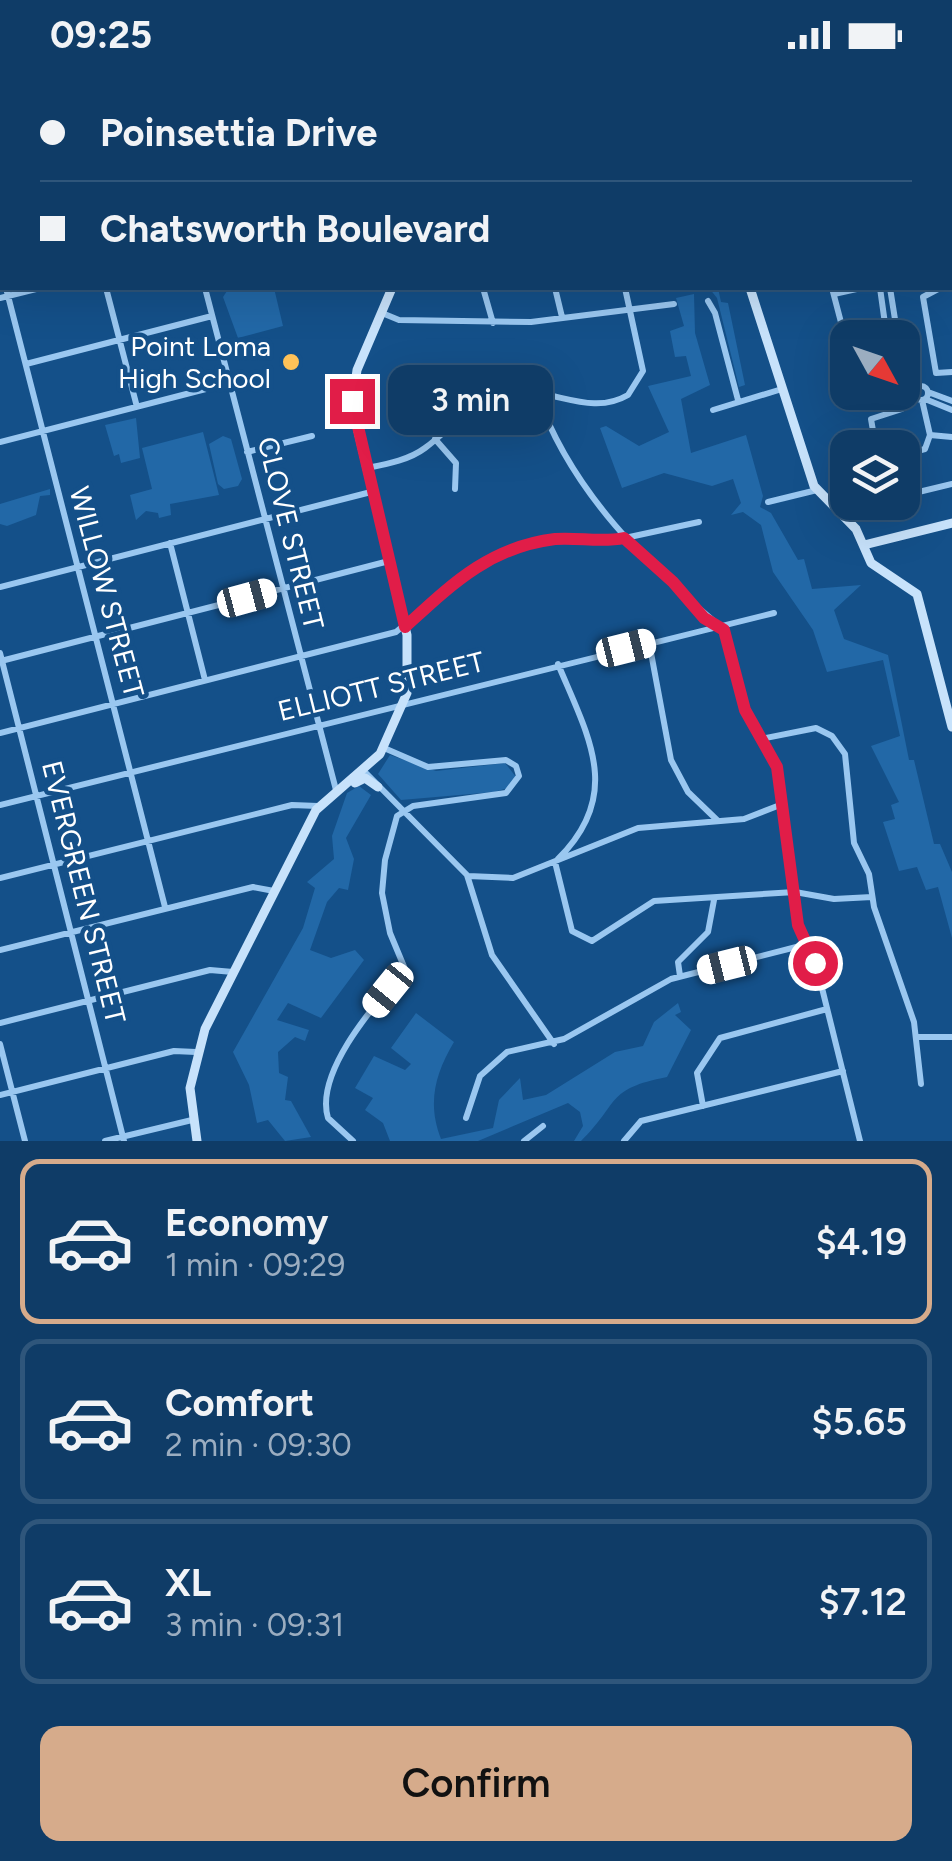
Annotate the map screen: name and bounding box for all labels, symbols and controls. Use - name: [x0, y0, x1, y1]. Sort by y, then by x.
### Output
- text: 09:25: [50, 12, 152, 58]
- text: Poinsettia Drive: [100, 110, 377, 156]
- text: Chatsworth Boulevard: [100, 206, 490, 252]
- north arrow: [830, 320, 920, 410]
- map controls: [830, 320, 920, 520]
- place label: Point Loma High School: [118, 329, 271, 395]
- marker: Point Loma High School: [280, 351, 302, 373]
- callout: 3 min: [387, 366, 552, 436]
- route end: [330, 379, 375, 424]
- text: 3 min: [431, 381, 510, 419]
- button: layers: [830, 430, 920, 520]
- street label: CLOVE STREET: [251, 433, 332, 633]
- street label: WILLOW STREET: [62, 483, 152, 702]
- car: [214, 576, 280, 620]
- car: [593, 626, 659, 670]
- street label: ELLIOTT STREET: [274, 644, 488, 728]
- street label: EVERGREEN STREET: [35, 757, 133, 1027]
- route start: [793, 941, 838, 986]
- car: [694, 943, 760, 987]
- car: [357, 957, 419, 1023]
- icon: car: [45, 1197, 135, 1287]
- text: Economy: [165, 1200, 328, 1246]
- text: $4.19: [815, 1219, 907, 1265]
- text: 1 min · 09:29: [165, 1246, 345, 1284]
- icon: car: [45, 1377, 135, 1467]
- text: Comfort: [165, 1380, 314, 1426]
- text: $5.65: [811, 1399, 907, 1445]
- text: 2 min · 09:30: [165, 1426, 352, 1464]
- icon: car: [45, 1557, 135, 1647]
- text: XL: [165, 1560, 211, 1606]
- text: $7.12: [819, 1579, 907, 1625]
- text: 3 min · 09:31: [165, 1606, 344, 1644]
- button: Confirm: [40, 1726, 912, 1841]

